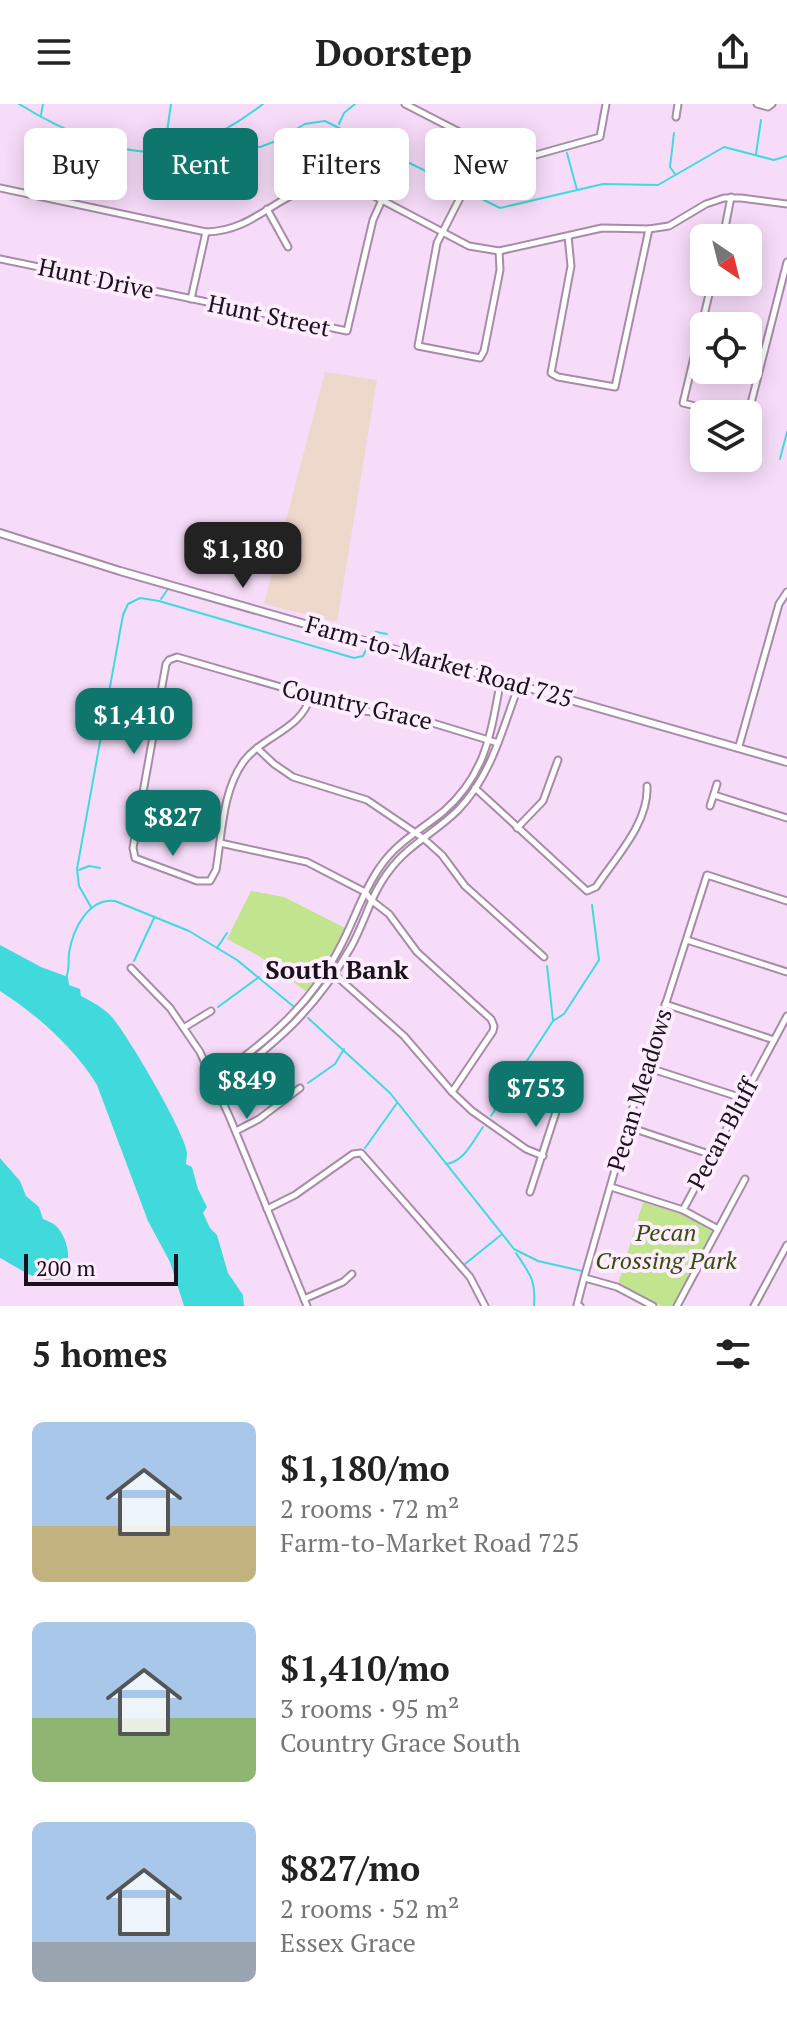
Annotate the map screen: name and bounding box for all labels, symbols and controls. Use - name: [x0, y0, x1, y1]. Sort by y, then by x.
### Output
- text: Doorstep: [315, 29, 472, 76]
- icon: menu: [32, 30, 76, 74]
- icon: share: [711, 30, 755, 74]
- chip: Buy: [24, 128, 127, 200]
- chip: Rent: [143, 128, 258, 200]
- chip: Filters: [274, 128, 409, 200]
- chip: New: [425, 128, 536, 200]
- north arrow: [690, 224, 762, 296]
- map controls: [690, 224, 762, 472]
- street label: Hunt Drive: [35, 250, 157, 306]
- street label: Hunt Street: [205, 286, 333, 344]
- button: locate: [690, 312, 762, 384]
- button: layers: [690, 400, 762, 472]
- pin: $1,180: [178, 522, 308, 590]
- text: $1,180: [202, 531, 284, 565]
- street label: Farm-to-Market Road 725: [302, 608, 577, 715]
- street label: Country Grace: [279, 671, 436, 737]
- pin: $1,410: [69, 688, 199, 756]
- text: $1,410: [93, 697, 175, 731]
- pin: $827: [126, 790, 220, 858]
- text: $827: [144, 799, 202, 833]
- district label: South Bank: [265, 952, 410, 986]
- street label: Pecan Meadows: [599, 1005, 679, 1175]
- pin: $849: [200, 1053, 294, 1121]
- pin: $753: [489, 1061, 583, 1129]
- text: $849: [218, 1062, 276, 1096]
- text: $753: [507, 1070, 565, 1104]
- street label: Pecan Bluff: [680, 1071, 766, 1195]
- park label: Pecan Crossing Park: [595, 1216, 737, 1276]
- scale bar: [24, 1250, 178, 1286]
- text: 200 m: [36, 1253, 96, 1282]
- text: 5 homes: [32, 1332, 167, 1377]
- icon: filters: [711, 1332, 755, 1376]
- text: $1,180/mo: [280, 1446, 450, 1491]
- icon: home: [96, 1454, 192, 1550]
- text: 2 rooms · 72 m²: [280, 1491, 459, 1525]
- text: Farm-to-Market Road 725: [280, 1525, 580, 1559]
- text: $1,410/mo: [280, 1646, 450, 1691]
- icon: home: [96, 1654, 192, 1750]
- text: 3 rooms · 95 m²: [280, 1691, 459, 1725]
- text: Country Grace South: [280, 1725, 521, 1759]
- text: $827/mo: [280, 1846, 420, 1891]
- icon: home: [96, 1854, 192, 1950]
- text: 2 rooms · 52 m²: [280, 1891, 459, 1925]
- text: Essex Grace: [280, 1925, 416, 1959]

